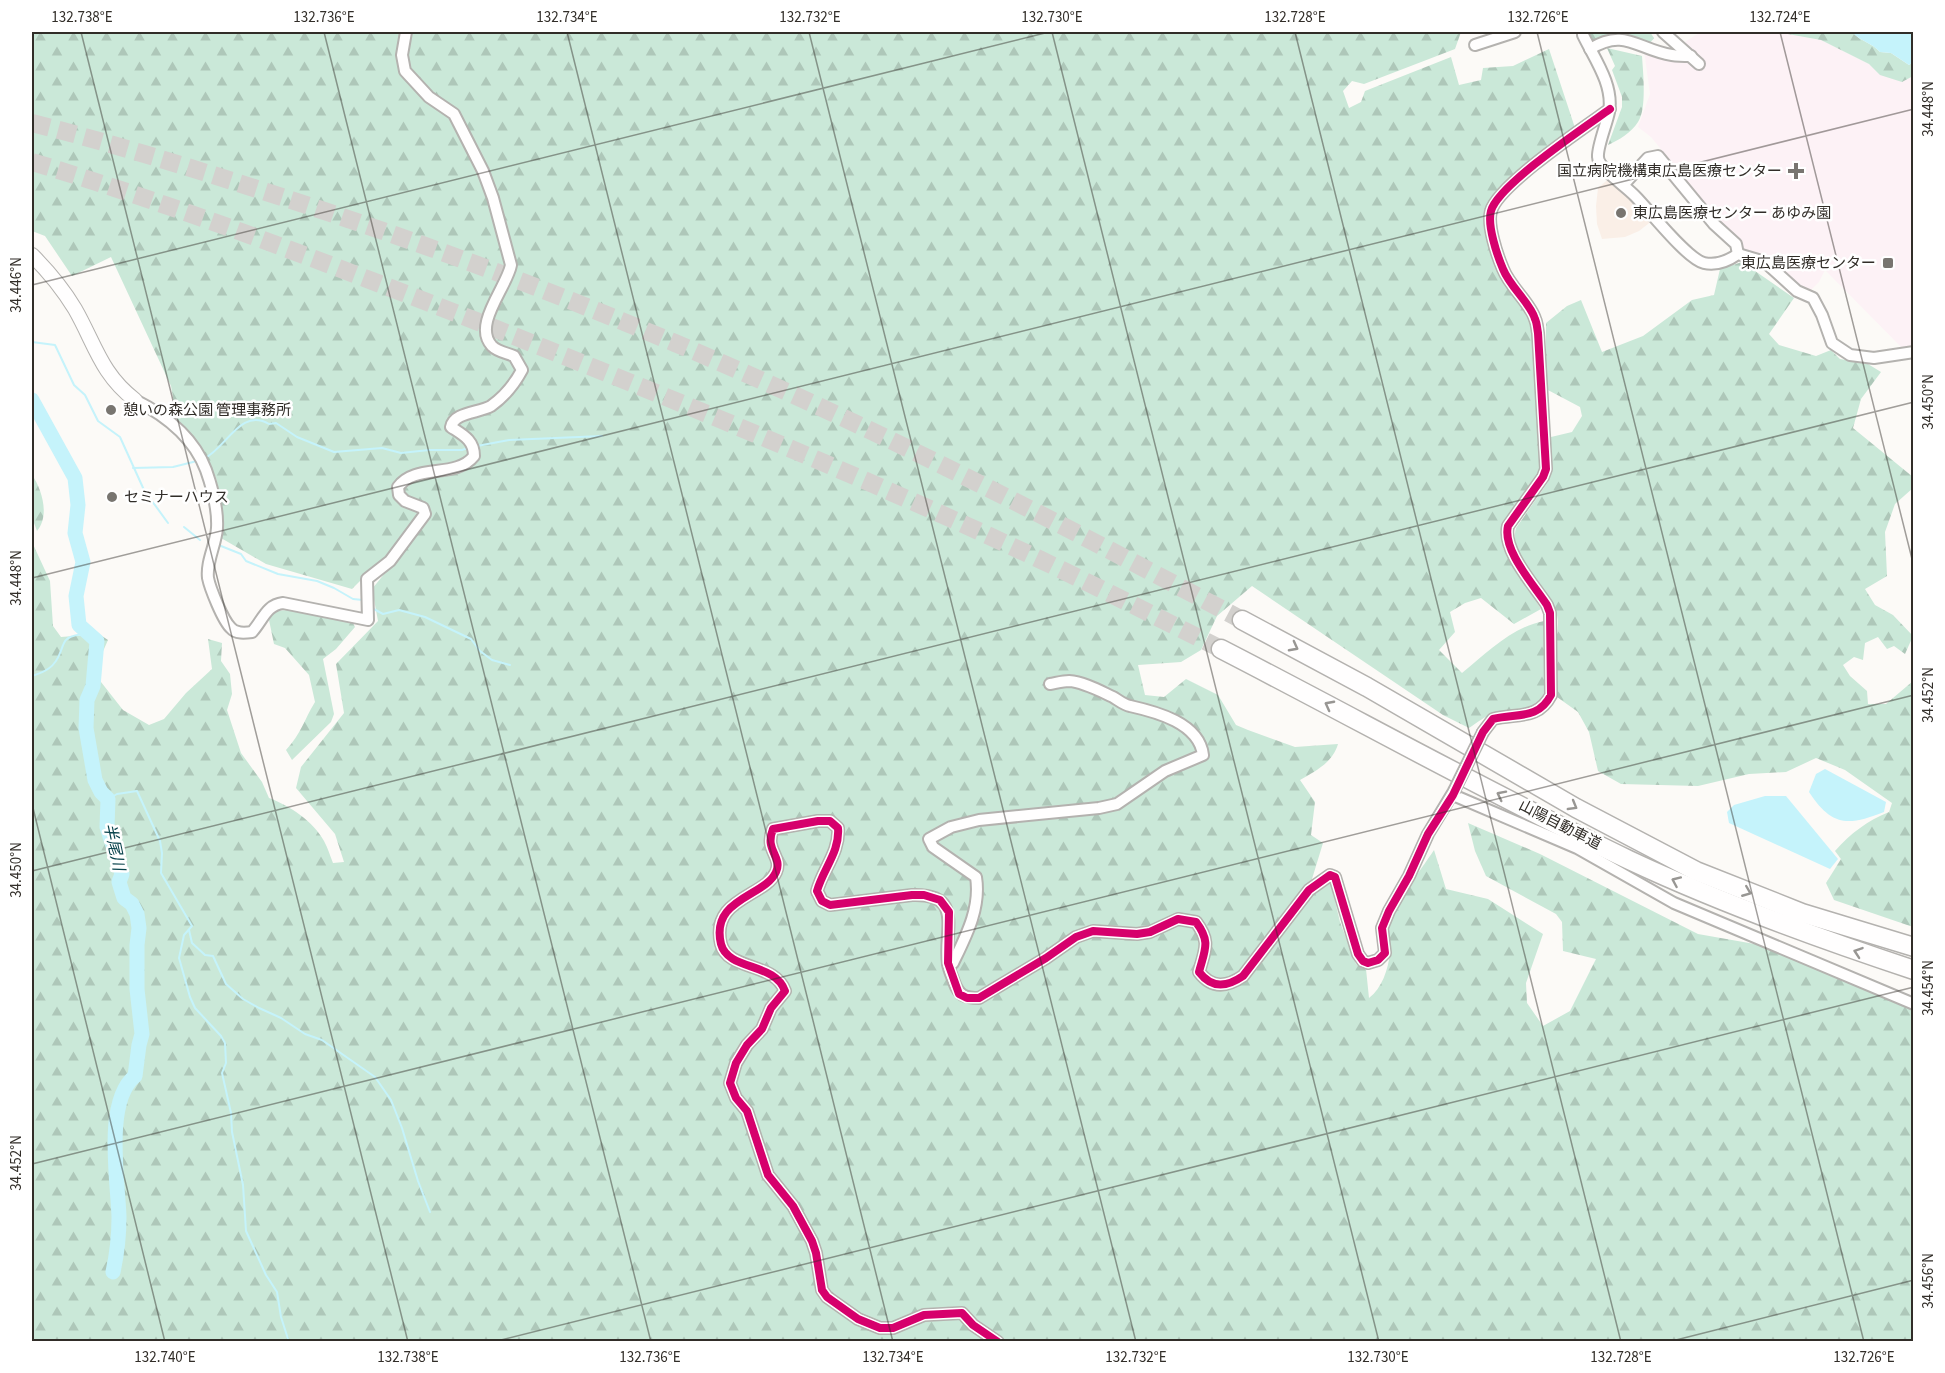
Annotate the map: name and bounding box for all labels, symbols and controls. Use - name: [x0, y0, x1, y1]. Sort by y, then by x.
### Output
- text: 132.738°E: [51, 7, 113, 28]
- text: 132.736°E: [293, 7, 355, 28]
- text: 132.734°E: [536, 7, 598, 28]
- text: 132.732°E: [779, 7, 841, 28]
- text: 132.730°E: [1021, 7, 1083, 28]
- text: 132.728°E: [1264, 7, 1326, 28]
- text: 132.726°E: [1507, 7, 1569, 28]
- text: 132.724°E: [1749, 7, 1811, 28]
- text: 34.448°N: [1918, 81, 1939, 137]
- place label: 国立病院機構東広島医療センター: [1557, 161, 1782, 182]
- marker: 国立病院機構東広島医療センター: [1787, 162, 1805, 180]
- place label: 東広島医療センター あゆみ園: [1633, 203, 1831, 224]
- marker: 東広島医療センター あゆみ園: [1614, 206, 1628, 220]
- place label: 東広島医療センター: [1741, 253, 1876, 274]
- marker: 東広島医療センター: [1881, 256, 1895, 270]
- text: 34.446°N: [6, 257, 27, 313]
- text: 34.450°N: [1918, 374, 1939, 430]
- place label: 憩いの森公園 管理事務所: [123, 400, 291, 421]
- marker: 憩いの森公園 管理事務所: [104, 403, 118, 417]
- place label: セミナーハウス: [124, 487, 229, 508]
- marker: セミナーハウス: [105, 490, 119, 504]
- text: 34.448°N: [6, 550, 27, 606]
- one-way arrow: [1288, 640, 1298, 651]
- text: 34.452°N: [1918, 667, 1939, 723]
- one-way arrow: [1324, 700, 1335, 712]
- one-way arrow: [1497, 791, 1508, 802]
- street label: 山陽自動車道: [1515, 795, 1605, 855]
- one-way arrow: [1567, 799, 1577, 810]
- water label: 半尾川: [98, 821, 130, 875]
- text: 34.450°N: [6, 842, 27, 898]
- one-way arrow: [1672, 876, 1683, 888]
- one-way arrow: [1741, 885, 1752, 897]
- one-way arrow: [1853, 946, 1864, 959]
- text: 34.454°N: [1918, 960, 1939, 1016]
- text: 34.452°N: [6, 1135, 27, 1191]
- text: 34.456°N: [1918, 1253, 1939, 1309]
- text: 132.740°E: [134, 1347, 196, 1368]
- text: 132.738°E: [377, 1347, 439, 1368]
- text: 132.736°E: [619, 1347, 681, 1368]
- text: 132.734°E: [862, 1347, 924, 1368]
- text: 132.732°E: [1105, 1347, 1167, 1368]
- text: 132.730°E: [1347, 1347, 1409, 1368]
- text: 132.728°E: [1590, 1347, 1652, 1368]
- text: 132.726°E: [1833, 1347, 1895, 1368]

